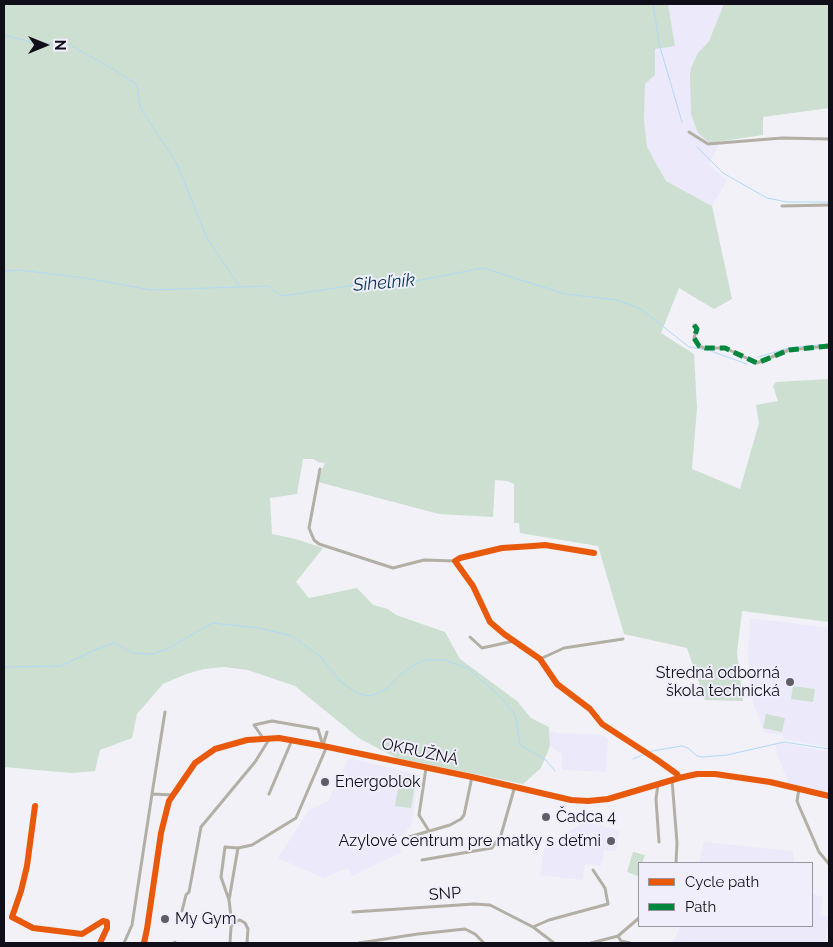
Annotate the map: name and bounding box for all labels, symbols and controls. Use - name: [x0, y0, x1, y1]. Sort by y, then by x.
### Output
- north arrow: [20, 20, 70, 70]
- text: N: [52, 40, 68, 50]
- water label: Siheľník: [352, 270, 416, 296]
- place label: Stredná odborná škola technická: [656, 663, 780, 701]
- marker: Stredná odborná škola technická: [784, 676, 796, 688]
- street label: OKRUŽNÁ: [380, 734, 460, 770]
- place label: Energoblok: [335, 772, 420, 792]
- marker: Energoblok: [319, 776, 331, 788]
- place label: Čadca 4: [556, 807, 616, 827]
- marker: Čadca 4: [540, 811, 552, 823]
- place label: Azylové centrum pre matky s deťmi: [338, 831, 601, 851]
- marker: Azylové centrum pre matky s deťmi: [605, 835, 617, 847]
- legend: [638, 862, 813, 927]
- text: Cycle path: [685, 873, 759, 891]
- street label: SNP: [428, 883, 462, 905]
- text: Path: [685, 898, 716, 916]
- place label: My Gym: [175, 909, 236, 929]
- marker: My Gym: [159, 913, 171, 925]

